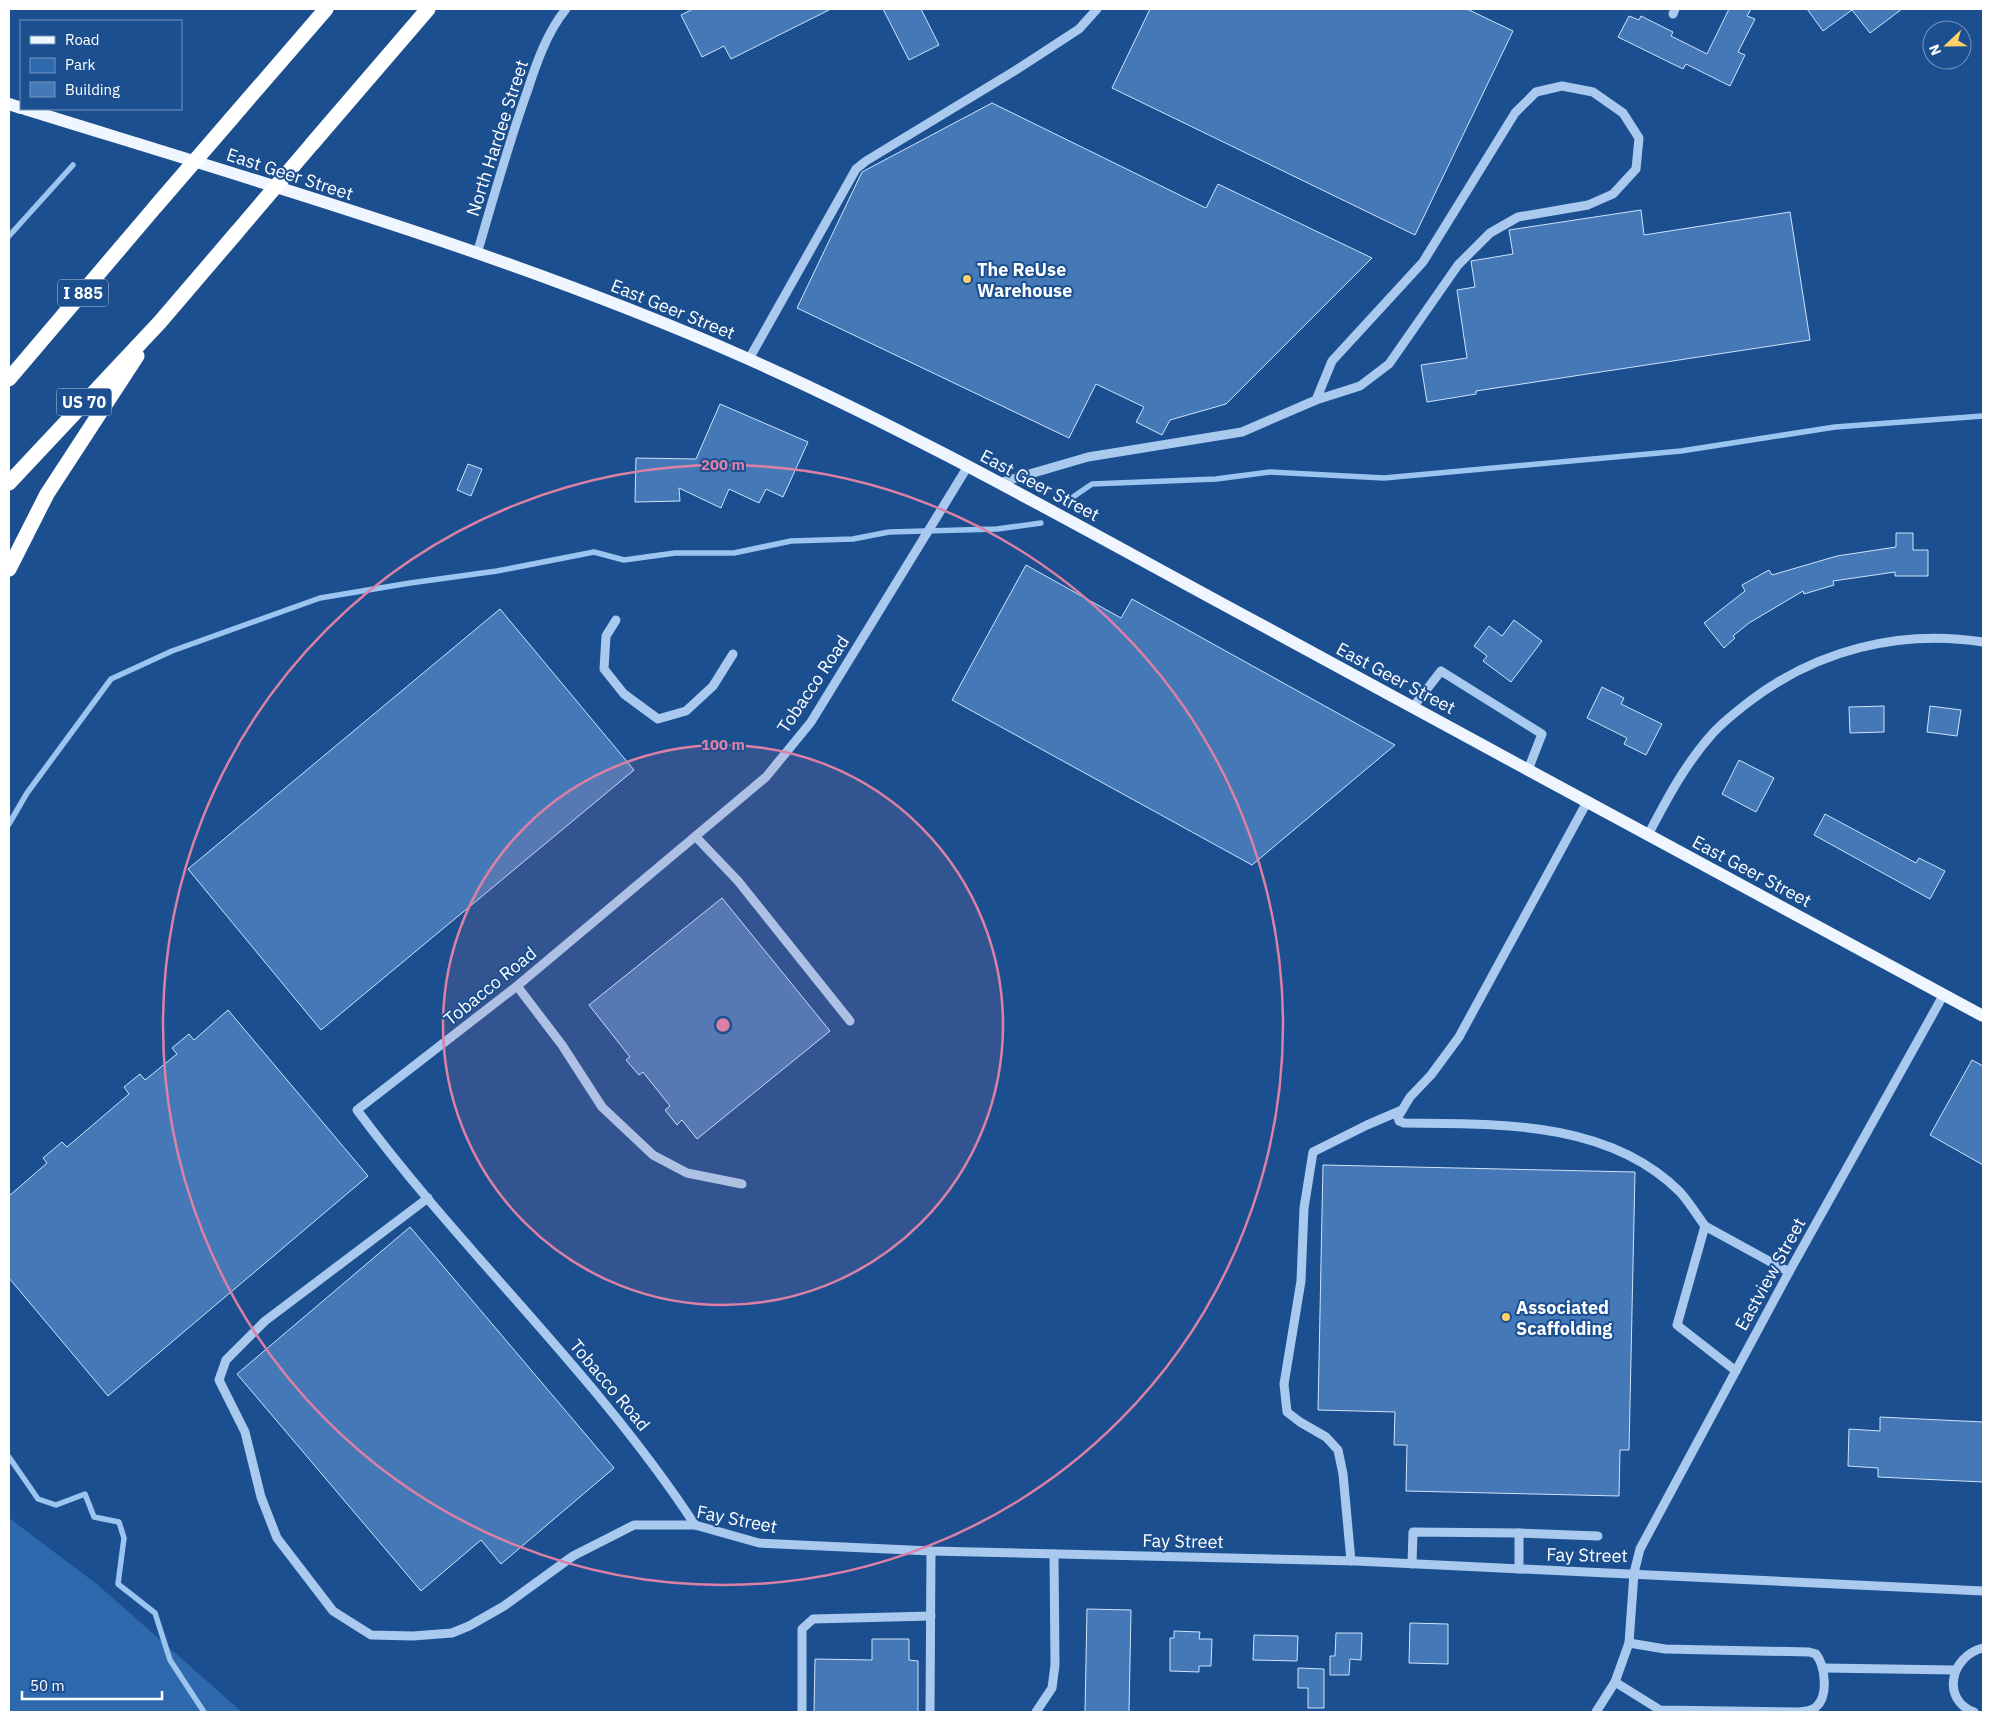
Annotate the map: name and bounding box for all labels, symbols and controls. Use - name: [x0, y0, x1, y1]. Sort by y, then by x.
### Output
- legend: [20, 20, 182, 110]
- north arrow: [1922, 20, 1972, 70]
- text: Road: [65, 30, 100, 49]
- text: N: [1925, 42, 1945, 58]
- text: Park: [65, 55, 95, 74]
- street label: North Hardee Street: [461, 57, 533, 219]
- text: Building: [65, 80, 120, 99]
- street label: East Geer Street: [224, 143, 356, 205]
- place label: The ReUse Warehouse: [977, 258, 1072, 302]
- marker: The ReUse Warehouse: [961, 273, 973, 285]
- street label: East Geer Street: [608, 274, 738, 344]
- road number: I 885: [58, 280, 108, 306]
- road number: US 70: [56, 388, 112, 416]
- street label: East Geer Street: [976, 444, 1104, 526]
- text: 200 m: [701, 455, 745, 474]
- street label: Tobacco Road: [772, 631, 854, 737]
- street label: East Geer Street: [1332, 637, 1460, 719]
- text: 100 m: [701, 735, 745, 754]
- street label: East Geer Street: [1688, 830, 1816, 912]
- street label: Tobacco Road: [439, 942, 541, 1030]
- centre of rings: [714, 1016, 732, 1034]
- street label: Eastview Street: [1729, 1213, 1811, 1335]
- place label: Associated Scaffolding: [1516, 1296, 1612, 1340]
- marker: Associated Scaffolding: [1500, 1311, 1512, 1323]
- street label: Tobacco Road: [565, 1334, 655, 1436]
- street label: Fay Street: [695, 1500, 779, 1538]
- street label: Fay Street: [1142, 1529, 1224, 1553]
- street label: Fay Street: [1546, 1543, 1628, 1567]
- scale bar: [22, 1668, 162, 1700]
- text: 50 m: [30, 1676, 65, 1695]

